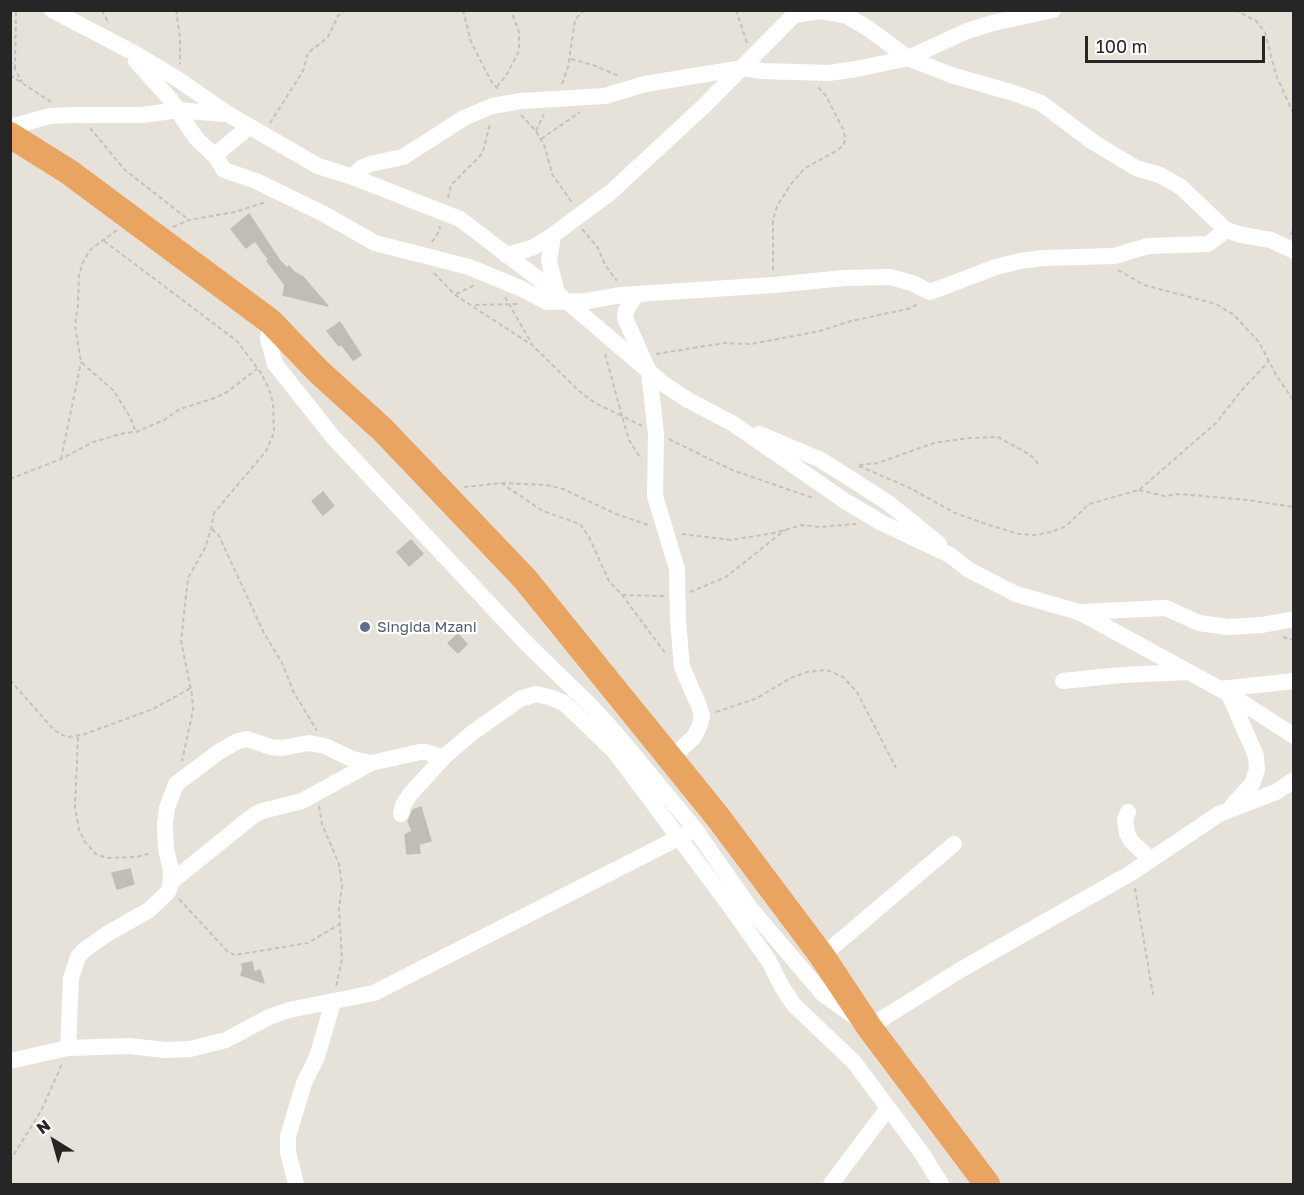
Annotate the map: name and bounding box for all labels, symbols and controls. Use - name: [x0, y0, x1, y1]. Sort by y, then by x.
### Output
- scale bar: [1088, 24, 1268, 62]
- text: 100 m: [1096, 35, 1147, 57]
- place label: Singida Mzani: [377, 618, 477, 636]
- marker: Singida Mzani: [358, 620, 372, 634]
- north arrow: [24, 1111, 84, 1171]
- text: N: [32, 1115, 54, 1138]

